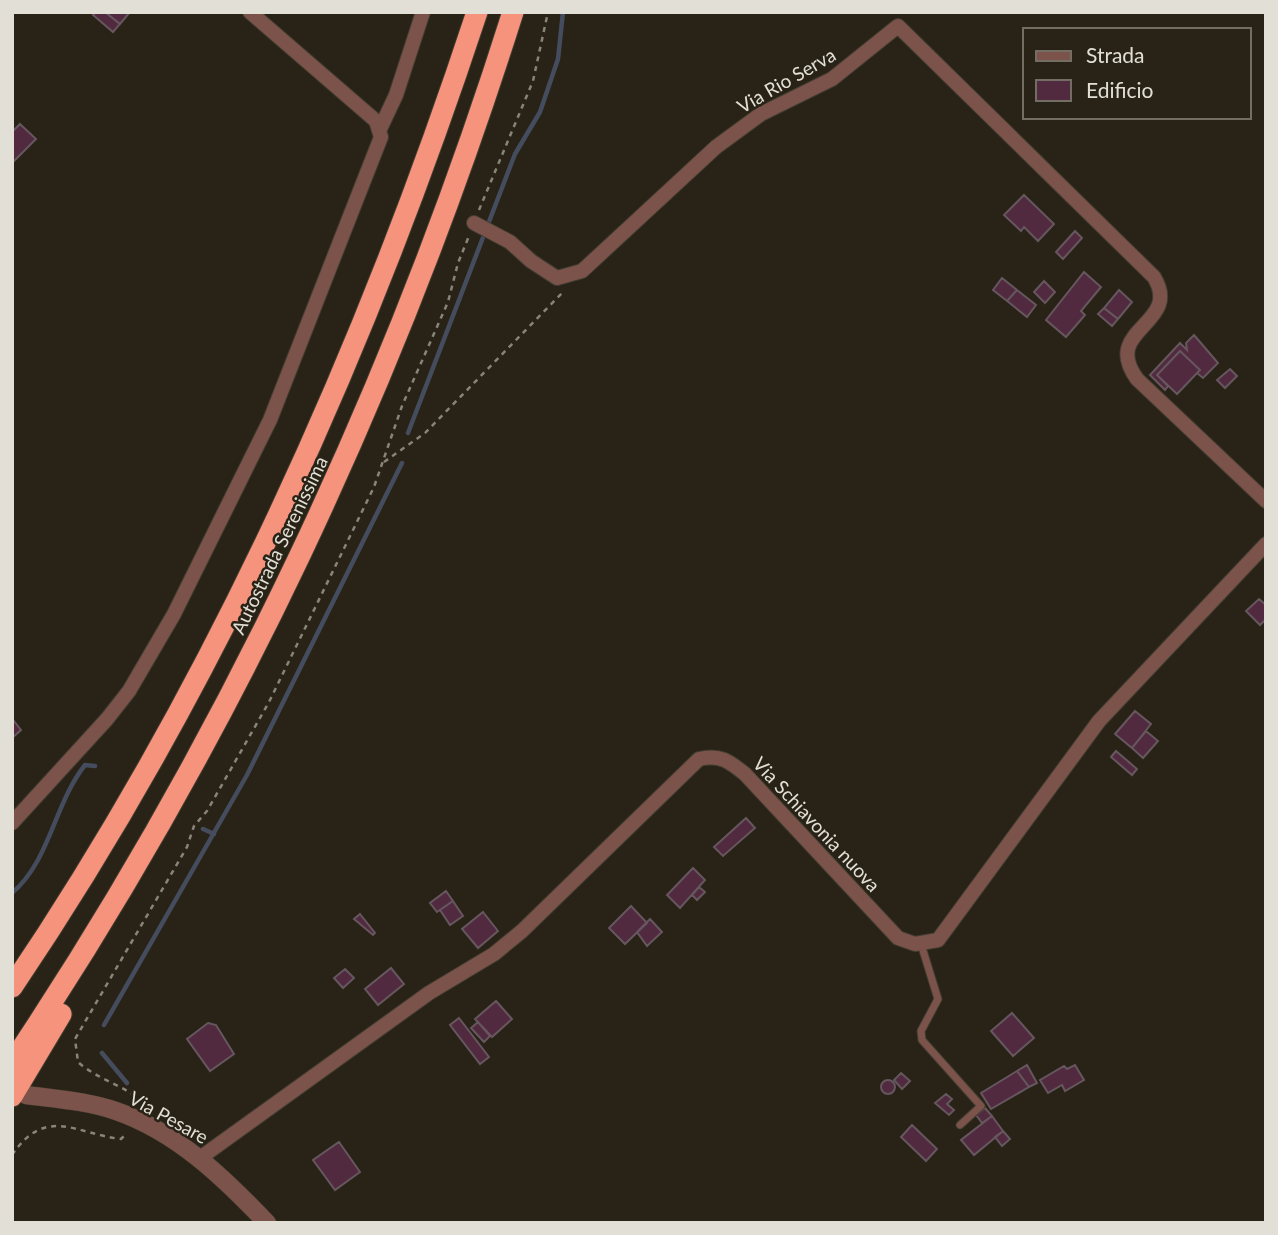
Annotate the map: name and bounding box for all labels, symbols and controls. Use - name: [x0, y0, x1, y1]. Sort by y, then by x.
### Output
- legend: [1023, 28, 1250, 119]
- text: Strada: [1086, 42, 1145, 67]
- street label: Via Rio Serva: [733, 43, 839, 117]
- text: Edificio: [1086, 77, 1154, 102]
- street label: Autostrada Serenissima: [226, 452, 332, 638]
- street label: Via Schiavonia nuova: [749, 752, 885, 896]
- street label: Via Pesare: [125, 1086, 213, 1148]

